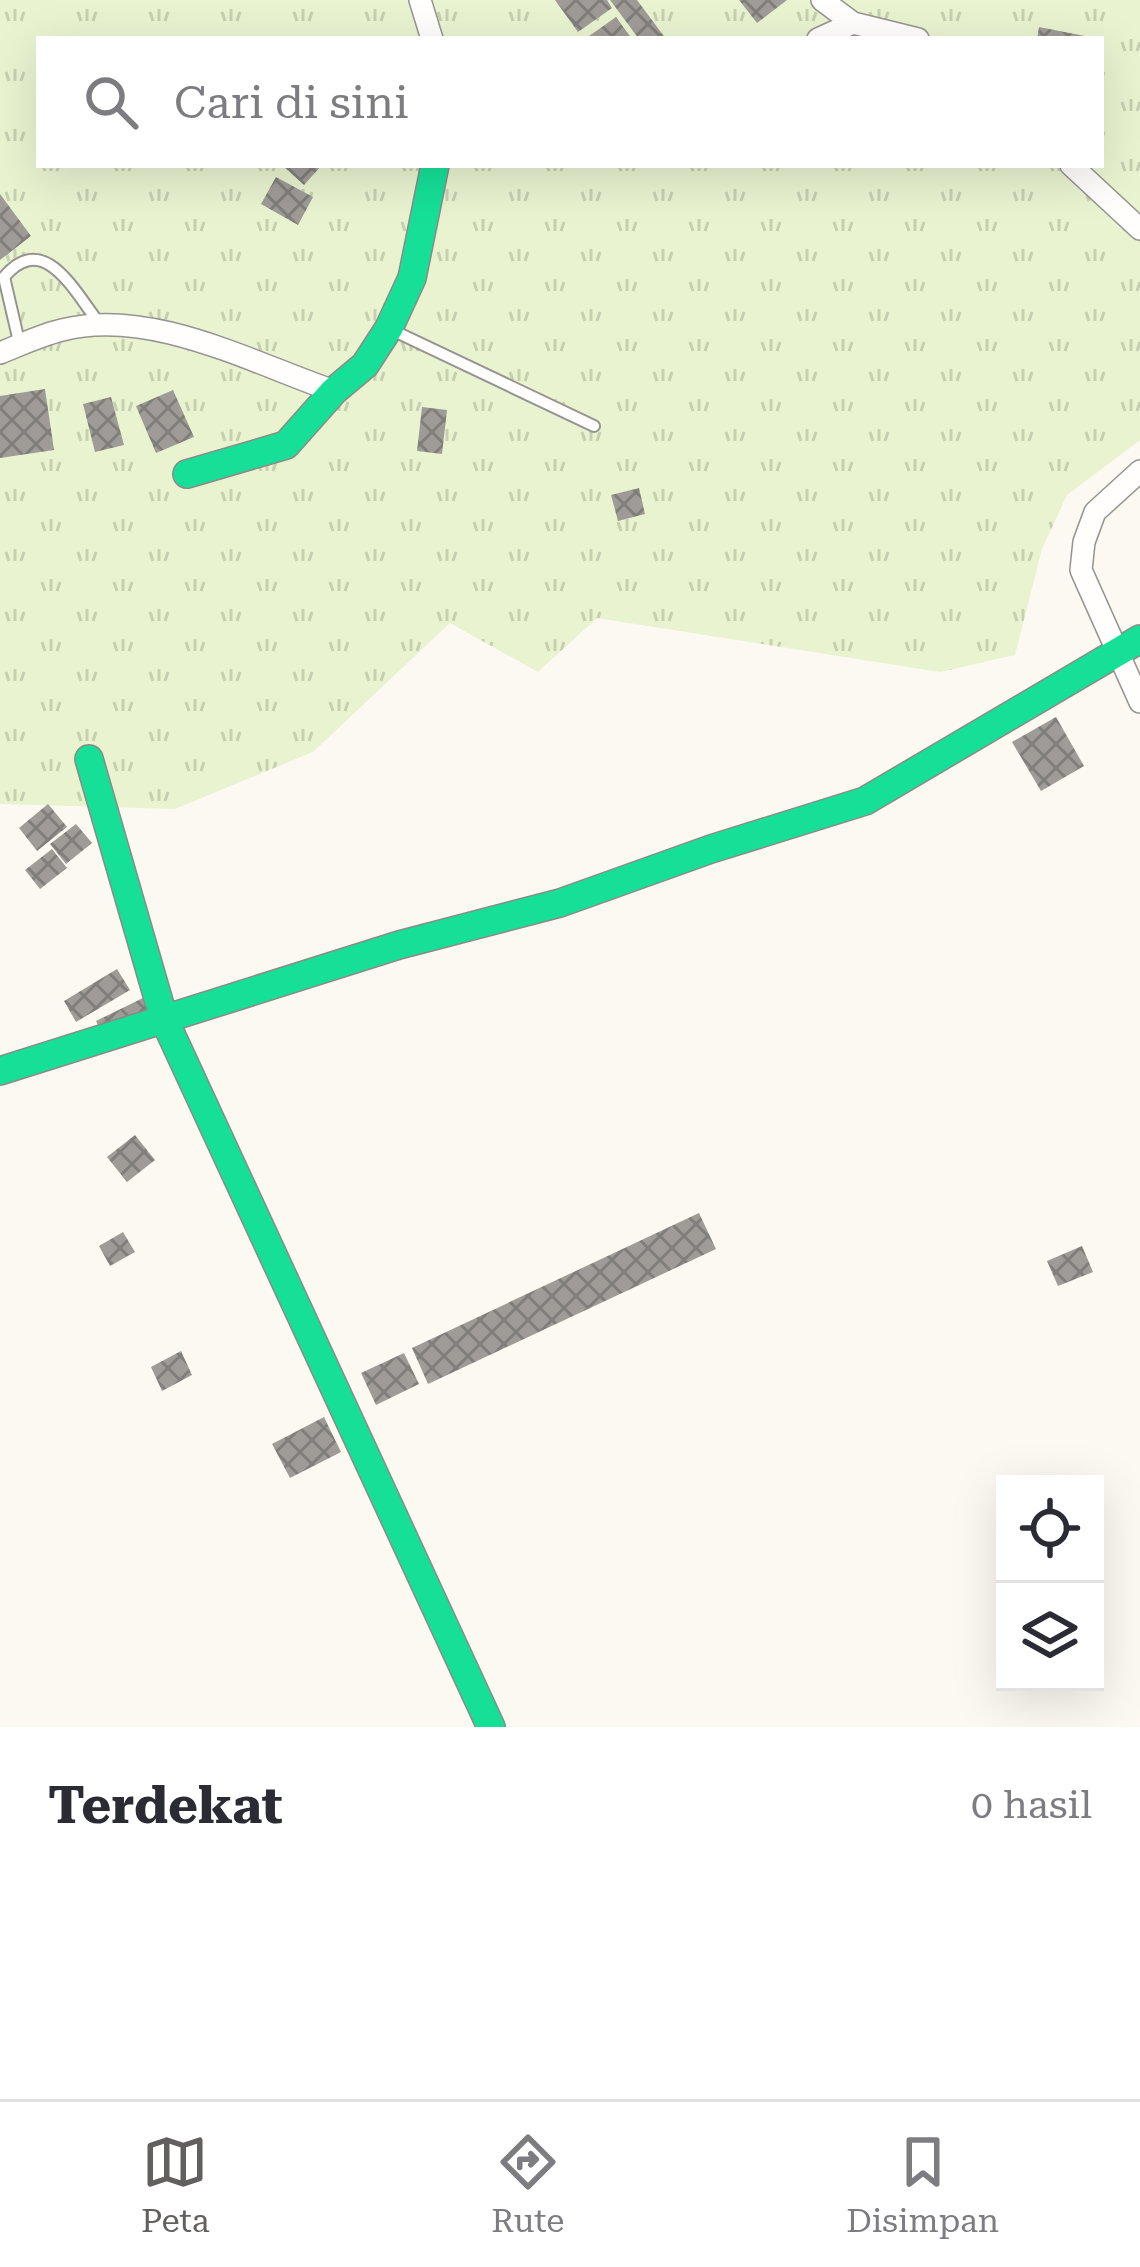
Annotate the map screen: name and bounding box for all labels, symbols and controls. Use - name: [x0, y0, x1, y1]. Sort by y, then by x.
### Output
- search box: [36, 36, 1104, 168]
- icon: search: [78, 69, 144, 135]
- text: Cari di sini: [174, 76, 409, 129]
- map controls: [996, 1475, 1104, 1691]
- button: locate: [996, 1475, 1104, 1583]
- button: layers: [996, 1583, 1104, 1691]
- text: Terdekat: [48, 1776, 283, 1835]
- text: 0 hasil: [971, 1782, 1092, 1828]
- tab: Peta: [141, 2129, 210, 2240]
- tab: Rute: [491, 2129, 564, 2240]
- tab: Disimpan: [846, 2129, 999, 2240]

